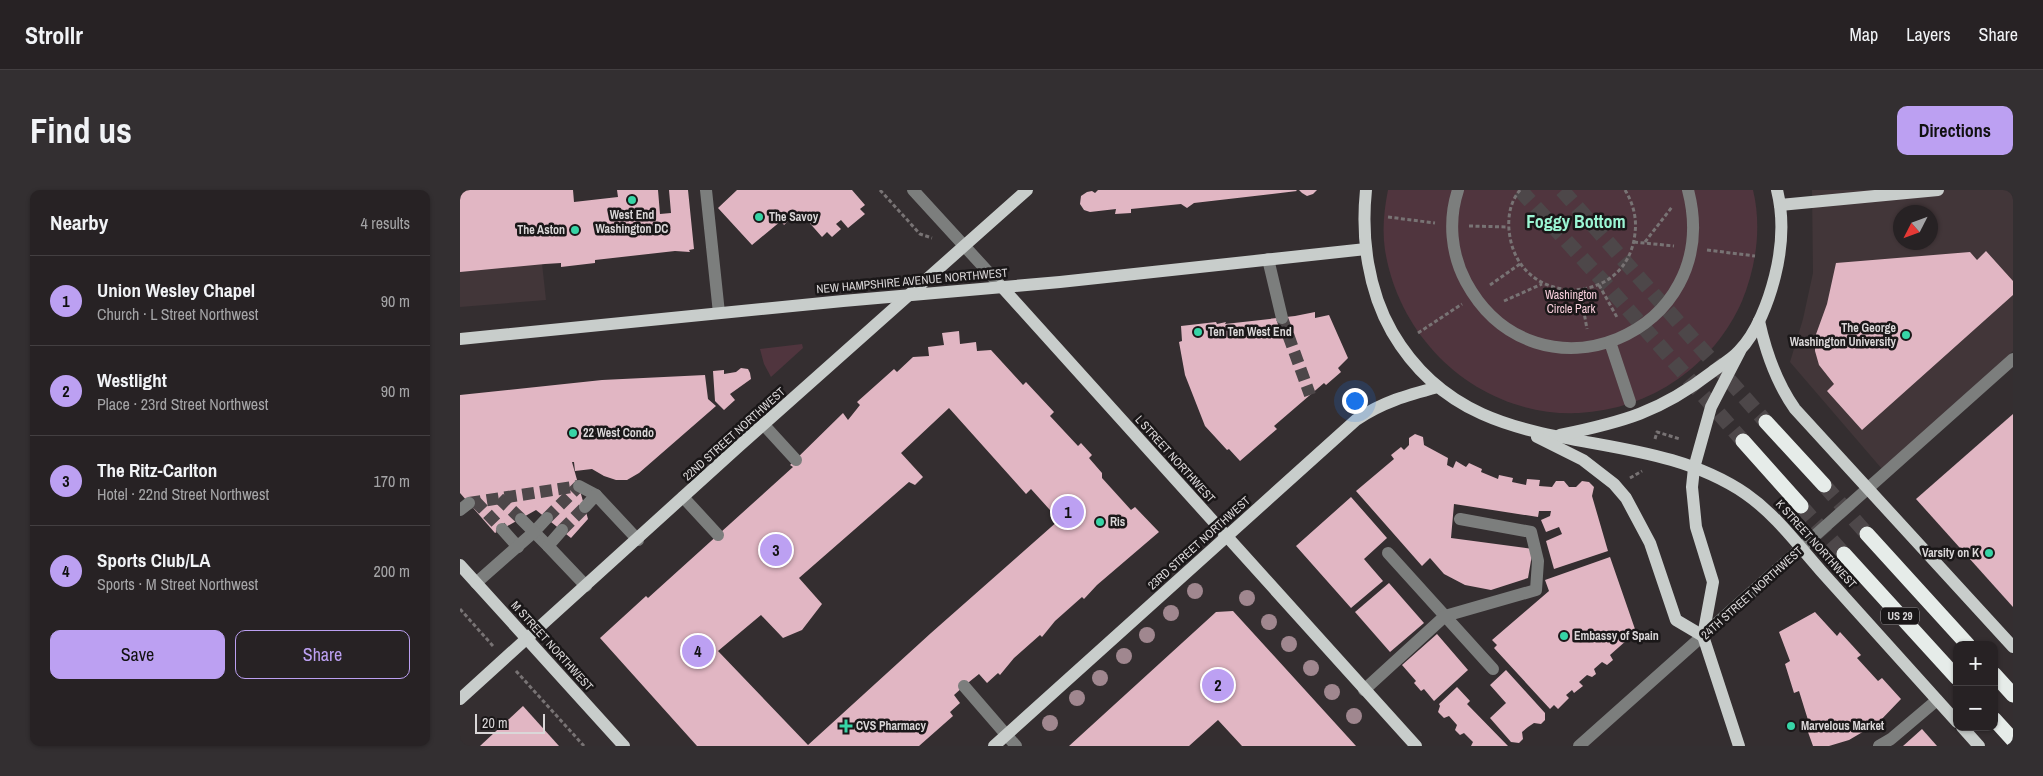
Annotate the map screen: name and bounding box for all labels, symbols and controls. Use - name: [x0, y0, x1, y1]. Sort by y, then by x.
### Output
- text: Strollr: [25, 19, 83, 51]
- text: Map: [1850, 22, 1878, 47]
- text: Layers: [1906, 22, 1951, 47]
- text: Share: [1979, 22, 2018, 47]
- button: Directions: [1897, 106, 2013, 155]
- text: Find us: [30, 107, 132, 154]
- marker: West End Washington DC: [626, 194, 638, 206]
- north arrow: [1893, 205, 1938, 250]
- place label: West End Washington DC: [596, 207, 668, 237]
- text: Nearby: [50, 208, 108, 237]
- place label: The Savoy: [769, 209, 819, 225]
- district label: Foggy Bottom: [1526, 209, 1626, 234]
- marker: The Savoy: [753, 211, 765, 223]
- text: 4 results: [360, 212, 410, 234]
- place label: The Aston: [517, 222, 565, 238]
- marker: The Aston: [569, 224, 581, 236]
- street label: NEW HAMPSHIRE AVENUE NORTHWEST: [816, 265, 1008, 297]
- text: Union Wesley Chapel: [97, 277, 255, 303]
- park label: Washington Circle Park: [1545, 287, 1597, 317]
- text: 1: [62, 290, 70, 312]
- text: 90 m: [381, 290, 410, 312]
- text: Church · L Street Northwest: [97, 303, 258, 325]
- place label: The George Washington University: [1790, 320, 1897, 350]
- place label: Ten Ten West End: [1208, 324, 1292, 340]
- marker: Ten Ten West End: [1192, 326, 1204, 338]
- marker: The George Washington University: [1900, 329, 1912, 341]
- text: Westlight: [97, 367, 167, 393]
- text: 2: [62, 380, 70, 402]
- text: 90 m: [381, 380, 410, 402]
- street label: 22ND STREET NORTHWEST: [679, 384, 789, 484]
- your location: [1342, 388, 1368, 414]
- text: Place · 23rd Street Northwest: [97, 393, 268, 415]
- street label: L STREET NORTHWEST: [1131, 412, 1219, 506]
- place label: 22 West Condo: [583, 425, 654, 441]
- marker: 22 West Condo: [567, 427, 579, 439]
- text: The Ritz-Carlton: [97, 457, 217, 483]
- text: 3: [62, 470, 70, 492]
- text: 170 m: [374, 470, 410, 492]
- text: Hotel · 22nd Street Northwest: [97, 483, 269, 505]
- pin: 1: [1052, 493, 1084, 531]
- street label: 23RD STREET NORTHWEST: [1144, 493, 1254, 593]
- street label: K STREET NORTHWEST: [1772, 496, 1860, 592]
- place label: Ris: [1110, 514, 1126, 530]
- marker: Ris: [1094, 516, 1106, 528]
- pin: 3: [760, 531, 792, 569]
- street label: 24TH STREET NORTHWEST: [1698, 543, 1806, 643]
- place label: Varsity on K: [1922, 545, 1980, 561]
- text: Sports Club/LA: [97, 547, 210, 573]
- marker: Varsity on K: [1983, 547, 1995, 559]
- text: 4: [62, 560, 70, 582]
- text: 200 m: [374, 560, 410, 582]
- text: Sports · M Street Northwest: [97, 573, 258, 595]
- street label: M STREET NORTHWEST: [507, 598, 597, 694]
- road number: US 29: [1881, 608, 1919, 624]
- place label: Embassy of Spain: [1574, 628, 1659, 644]
- button: Save: [50, 630, 225, 679]
- button: Share: [235, 630, 410, 679]
- marker: Embassy of Spain: [1558, 630, 1570, 642]
- pin: 4: [682, 632, 714, 670]
- map controls: [1953, 641, 1998, 731]
- button: +: [1953, 641, 1998, 686]
- pin: 2: [1202, 666, 1234, 704]
- button: −: [1953, 686, 1998, 731]
- scale bar: [475, 711, 545, 734]
- text: 20 m: [482, 714, 508, 732]
- place label: CVS Pharmacy: [856, 718, 927, 734]
- place label: Marvelous Market: [1801, 718, 1885, 734]
- marker: CVS Pharmacy: [840, 720, 852, 732]
- marker: Marvelous Market: [1785, 720, 1797, 732]

